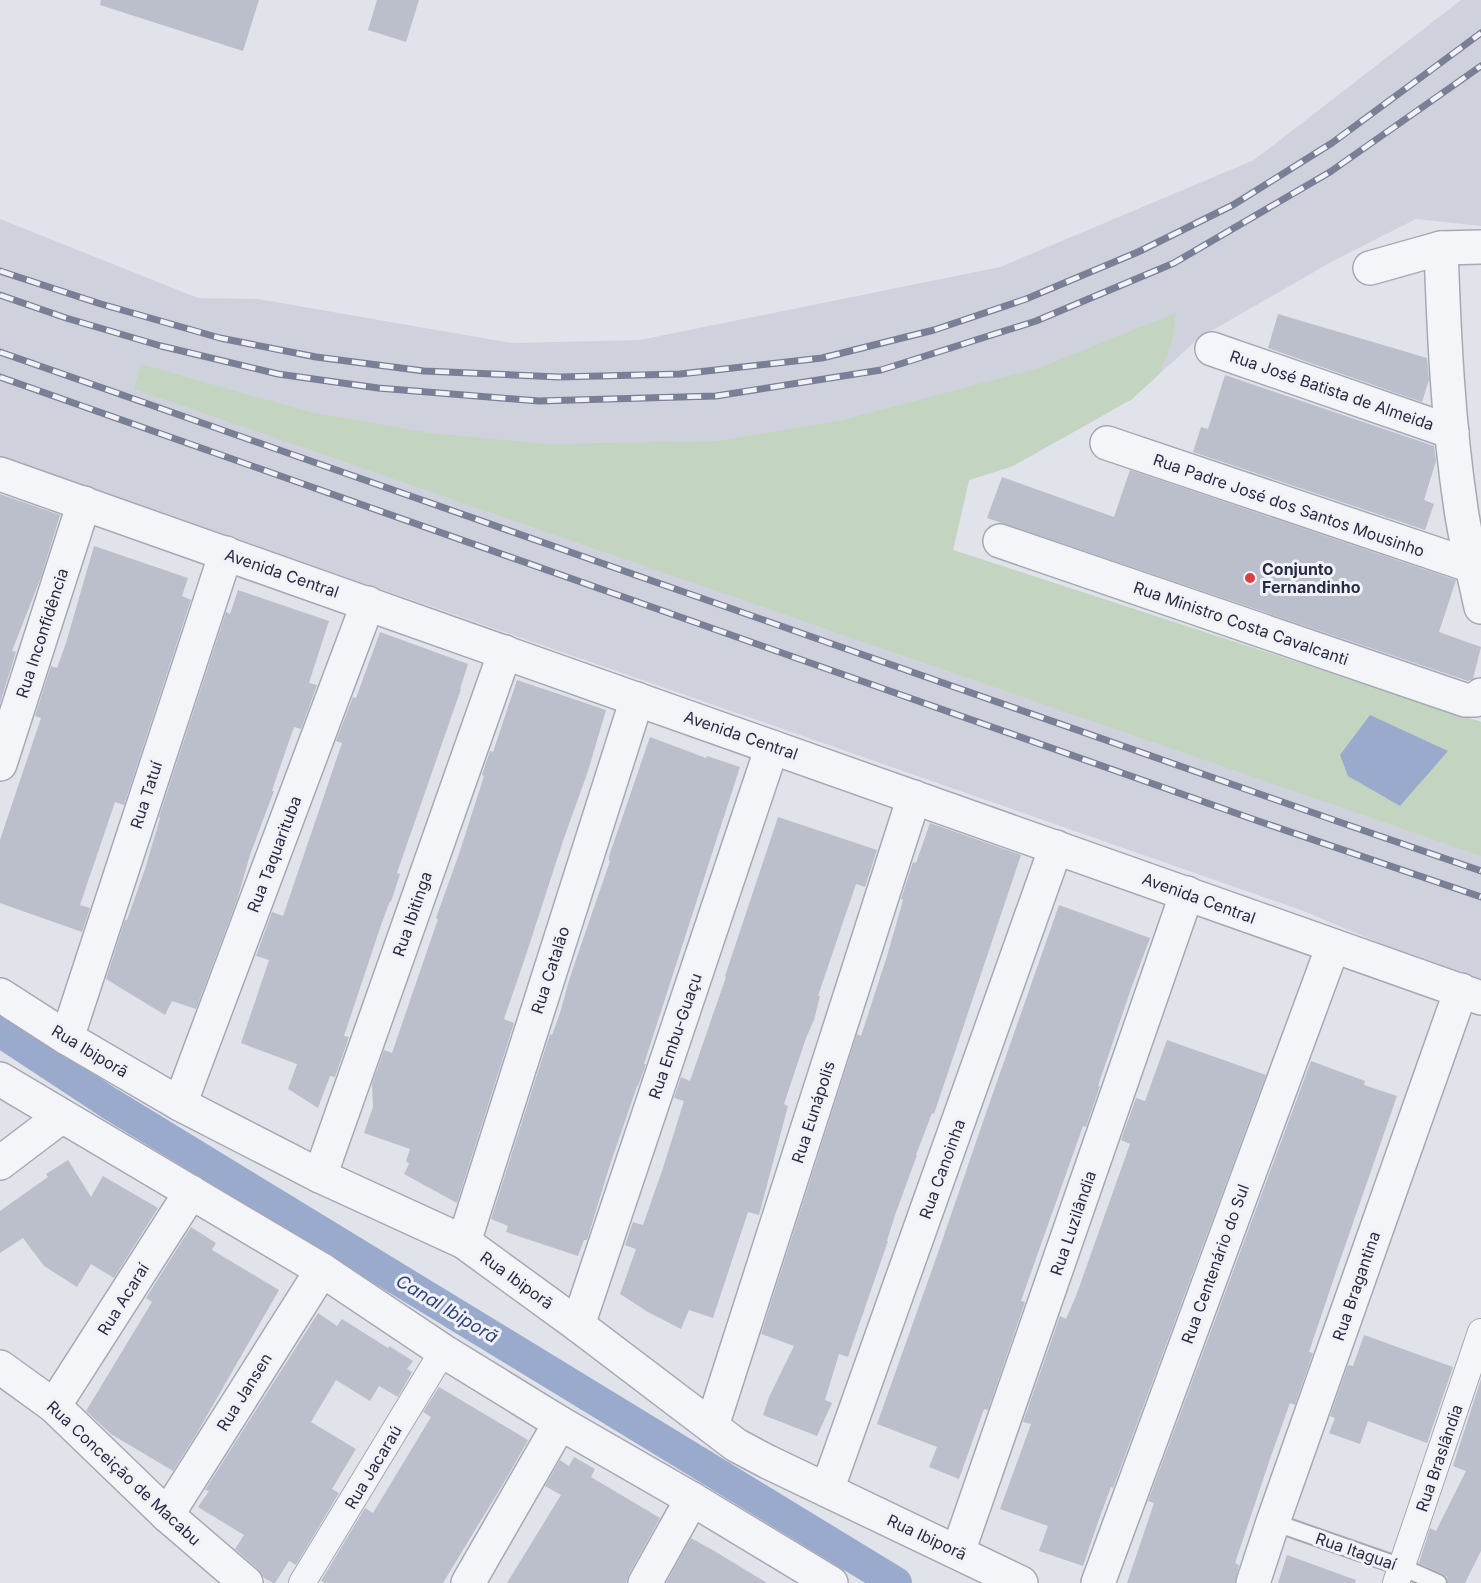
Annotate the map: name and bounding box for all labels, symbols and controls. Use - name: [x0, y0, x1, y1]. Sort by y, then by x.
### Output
- street label: Rua José Batista de Almeida: [1227, 346, 1437, 434]
- street label: Rua Padre José dos Santos Mousinho: [1151, 449, 1427, 561]
- street label: Avenida Central: [222, 544, 342, 602]
- place label: Conjunto Fernandinho: [1262, 559, 1361, 597]
- street label: Rua Inconfidência: [12, 565, 72, 701]
- marker: Conjunto Fernandinho: [1243, 571, 1257, 585]
- street label: Rua Ministro Costa Cavalcanti: [1131, 577, 1351, 669]
- street label: Avenida Central: [681, 706, 801, 764]
- street label: Rua Tatuí: [126, 759, 166, 831]
- street label: Rua Taquarituba: [243, 793, 305, 915]
- street label: Avenida Central: [1140, 868, 1258, 928]
- street label: Rua Ibitinga: [388, 869, 436, 959]
- street label: Rua Catalão: [526, 924, 574, 1016]
- street label: Rua Embu-Guaçu: [644, 970, 706, 1102]
- street label: Rua Ibiporã: [48, 1020, 132, 1082]
- street label: Rua Eunápolis: [787, 1058, 839, 1166]
- street label: Rua Canoinha: [915, 1116, 969, 1222]
- street label: Rua Luzilândia: [1046, 1168, 1100, 1278]
- street label: Rua Centenário do Sul: [1177, 1182, 1253, 1346]
- street label: Rua Bragantina: [1328, 1229, 1384, 1343]
- street label: Rua Ibiporã: [476, 1247, 558, 1313]
- street label: Rua Acaraí: [93, 1259, 153, 1339]
- water label: Canal Ibiporã: [392, 1270, 502, 1347]
- street label: Rua Jansen: [212, 1349, 276, 1435]
- street label: Rua Conceição de Macabu: [43, 1396, 205, 1550]
- street label: Rua Braslândia: [1411, 1402, 1467, 1514]
- street label: Rua Jacaraú: [340, 1422, 406, 1512]
- street label: Rua Ibiporã: [884, 1510, 970, 1564]
- street label: Rua Itaguaí: [1313, 1528, 1399, 1574]

